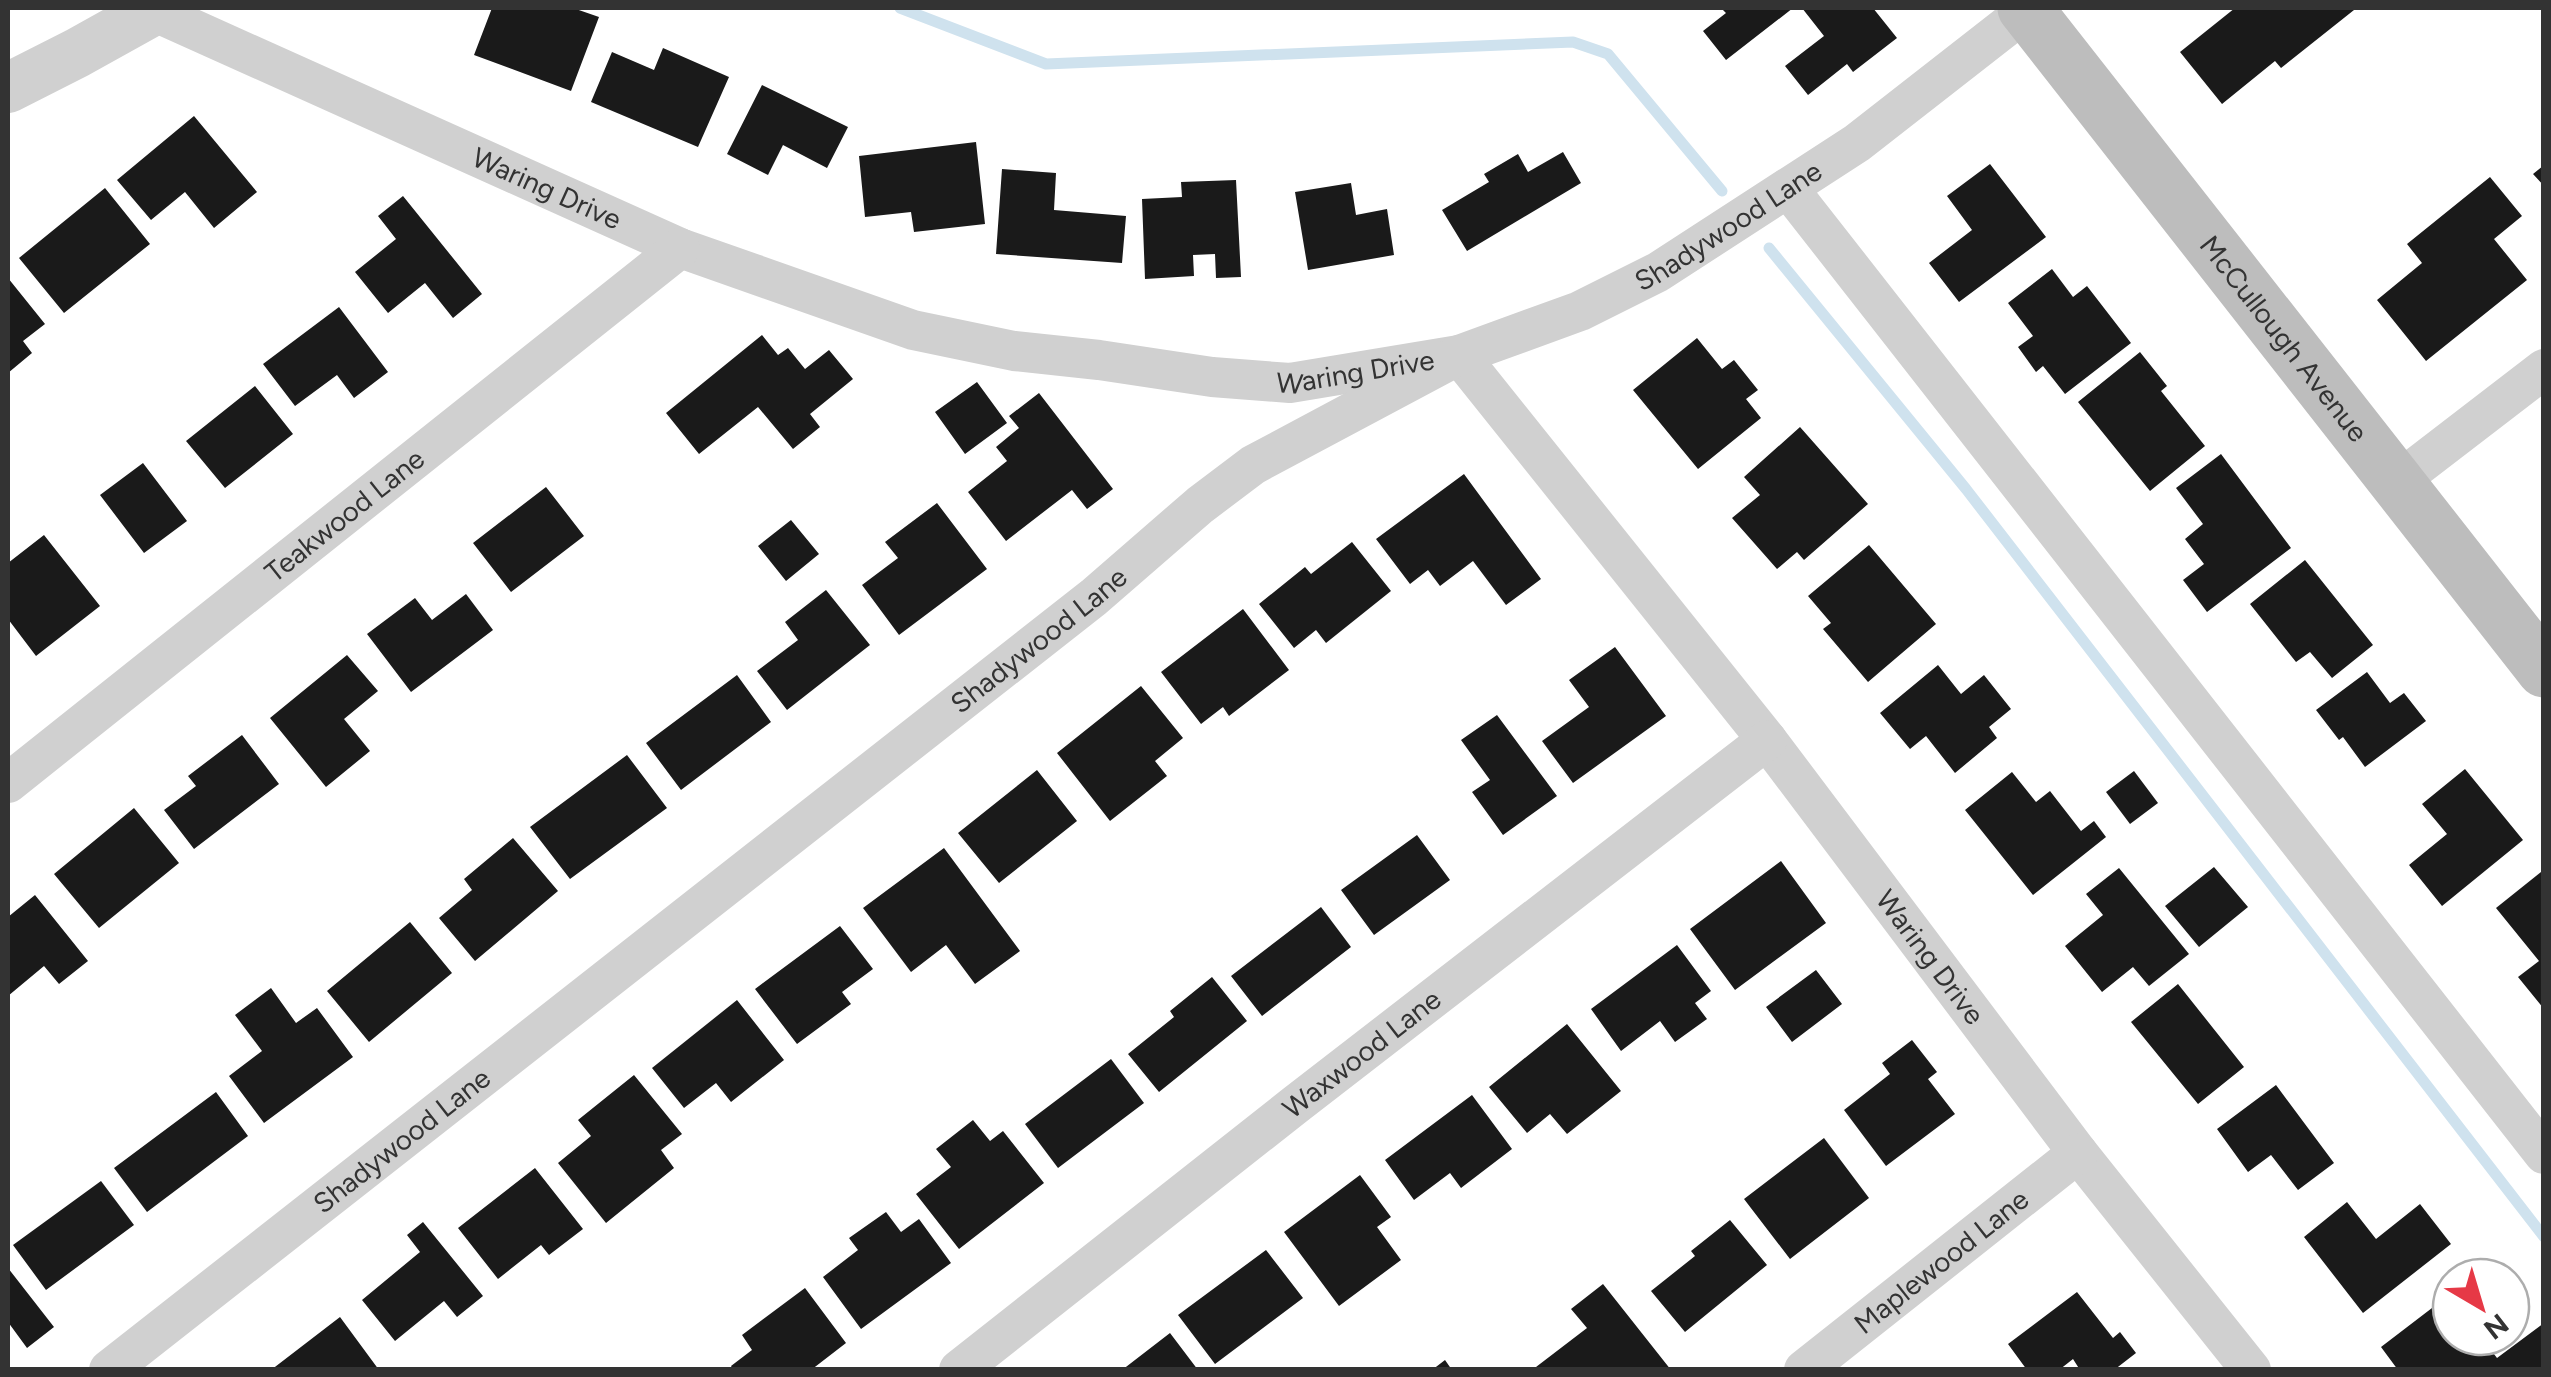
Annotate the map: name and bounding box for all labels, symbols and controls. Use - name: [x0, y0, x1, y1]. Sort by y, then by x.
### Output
- street label: Waring Drive: [467, 140, 627, 236]
- street label: Shadywood Lane: [1629, 154, 1828, 298]
- street label: McCullough Avenue: [2193, 229, 2375, 448]
- street label: Waring Drive: [1275, 342, 1437, 401]
- street label: Teakwood Lane: [258, 441, 431, 589]
- street label: Shadywood Lane: [944, 559, 1134, 720]
- street label: Waring Drive: [1869, 883, 1992, 1031]
- street label: Waxwood Lane: [1276, 982, 1447, 1125]
- street label: Shadywood Lane: [306, 1060, 497, 1220]
- street label: Maplewood Lane: [1847, 1182, 2035, 1341]
- north arrow: [2431, 1257, 2531, 1357]
- text: N: [2477, 1307, 2515, 1347]

